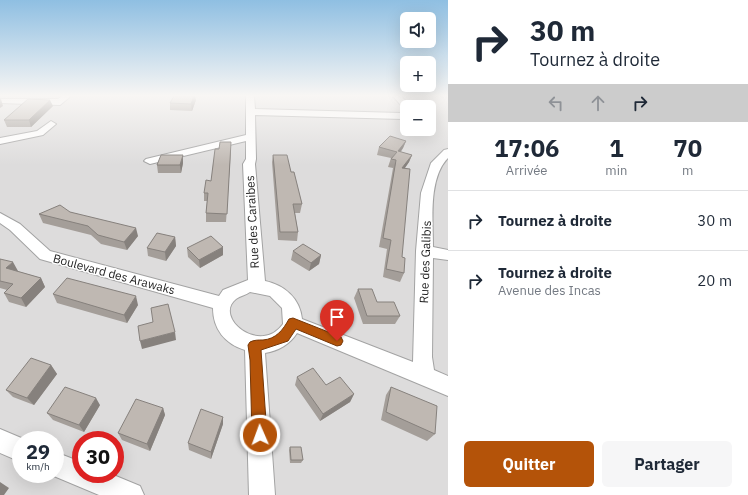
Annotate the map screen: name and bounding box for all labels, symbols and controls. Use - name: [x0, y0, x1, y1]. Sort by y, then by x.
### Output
- map controls: [400, 12, 436, 136]
- button: sound: [400, 12, 436, 48]
- text: 30 m: [530, 12, 595, 49]
- icon: right: [464, 16, 516, 68]
- text: Tournez à droite: [530, 48, 660, 71]
- button: +: [400, 56, 436, 92]
- icon: left: [545, 92, 567, 114]
- icon: ahead: [587, 92, 609, 114]
- icon: right: [629, 92, 651, 114]
- button: −: [400, 100, 436, 136]
- text: 17:06: [494, 132, 559, 164]
- text: 1: [609, 132, 624, 164]
- text: 70: [673, 132, 702, 164]
- text: Arrivée: [506, 162, 548, 179]
- text: min: [605, 162, 627, 179]
- text: m: [682, 162, 693, 179]
- street label: Rue des Caraibes: [242, 175, 262, 269]
- icon: right: [464, 210, 486, 232]
- text: Tournez à droite: [498, 211, 612, 230]
- text: 30 m: [697, 211, 732, 230]
- street label: Rue des Galibis: [416, 220, 434, 304]
- street label: Boulevard des Arawaks: [51, 250, 177, 298]
- text: Tournez à droite: [498, 263, 612, 282]
- icon: right: [464, 270, 486, 292]
- text: 20 m: [697, 271, 732, 290]
- text: Avenue des Incas: [498, 282, 601, 299]
- pin: [320, 300, 354, 341]
- icon: arrive: [326, 306, 348, 328]
- position arrow: [239, 414, 281, 456]
- speed limit sign: 30: [72, 431, 124, 483]
- text: 29: [26, 438, 50, 465]
- button: Quitter: [464, 441, 594, 487]
- button: Partager: [602, 441, 732, 487]
- text: km/h: [26, 460, 50, 473]

